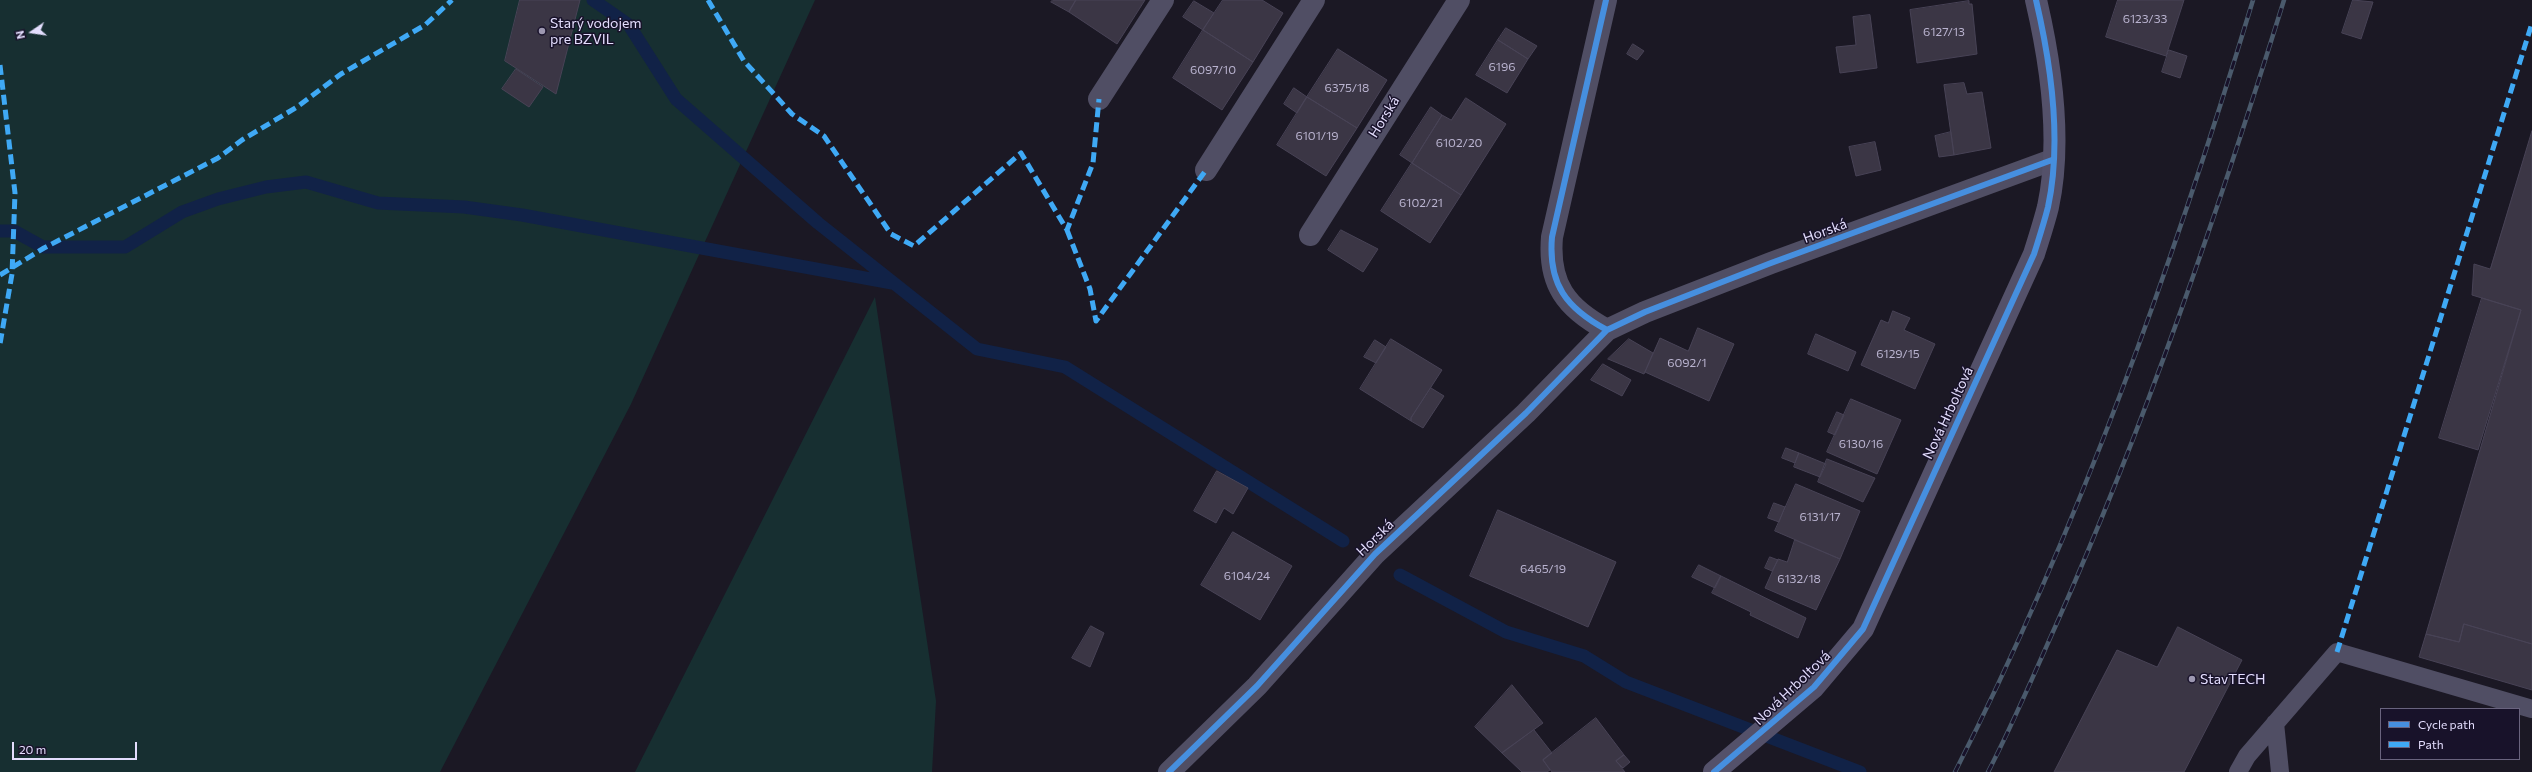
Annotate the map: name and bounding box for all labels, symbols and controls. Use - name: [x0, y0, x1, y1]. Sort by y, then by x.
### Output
- north arrow: [12, 12, 52, 52]
- house number: 6123/33: [2123, 12, 2167, 26]
- place label: Starý vodojem pre BZVIL: [550, 15, 642, 48]
- house number: 6127/13: [1923, 25, 1965, 39]
- marker: Starý vodojem pre BZVIL: [537, 26, 547, 36]
- text: N: [13, 29, 27, 40]
- house number: 6196: [1489, 60, 1515, 74]
- house number: 6097/10: [1190, 63, 1236, 77]
- house number: 6375/18: [1325, 81, 1369, 95]
- street label: Horská: [1365, 93, 1403, 141]
- house number: 6101/19: [1295, 129, 1339, 143]
- house number: 6102/20: [1436, 136, 1482, 150]
- house number: 6102/21: [1399, 196, 1443, 210]
- street label: Horská: [1801, 215, 1849, 247]
- house number: 6129/15: [1876, 347, 1920, 361]
- house number: 6092/1: [1667, 356, 1707, 370]
- street label: Nová Hrboltová: [1919, 364, 1977, 462]
- house number: 6130/16: [1839, 437, 1883, 451]
- house number: 6131/17: [1799, 510, 1841, 524]
- street label: Horská: [1353, 516, 1397, 560]
- house number: 6465/19: [1520, 562, 1566, 576]
- house number: 6104/24: [1224, 569, 1270, 583]
- house number: 6132/18: [1777, 572, 1821, 586]
- street label: Nová Hrboltová: [1750, 647, 1834, 729]
- place label: StavTECH: [2200, 671, 2266, 687]
- marker: StavTECH: [2187, 674, 2197, 684]
- legend: [2380, 708, 2520, 760]
- text: Cycle path: [2418, 717, 2475, 731]
- scale bar: [14, 734, 139, 760]
- text: Path: [2418, 737, 2444, 751]
- text: 20 m: [19, 742, 46, 756]

